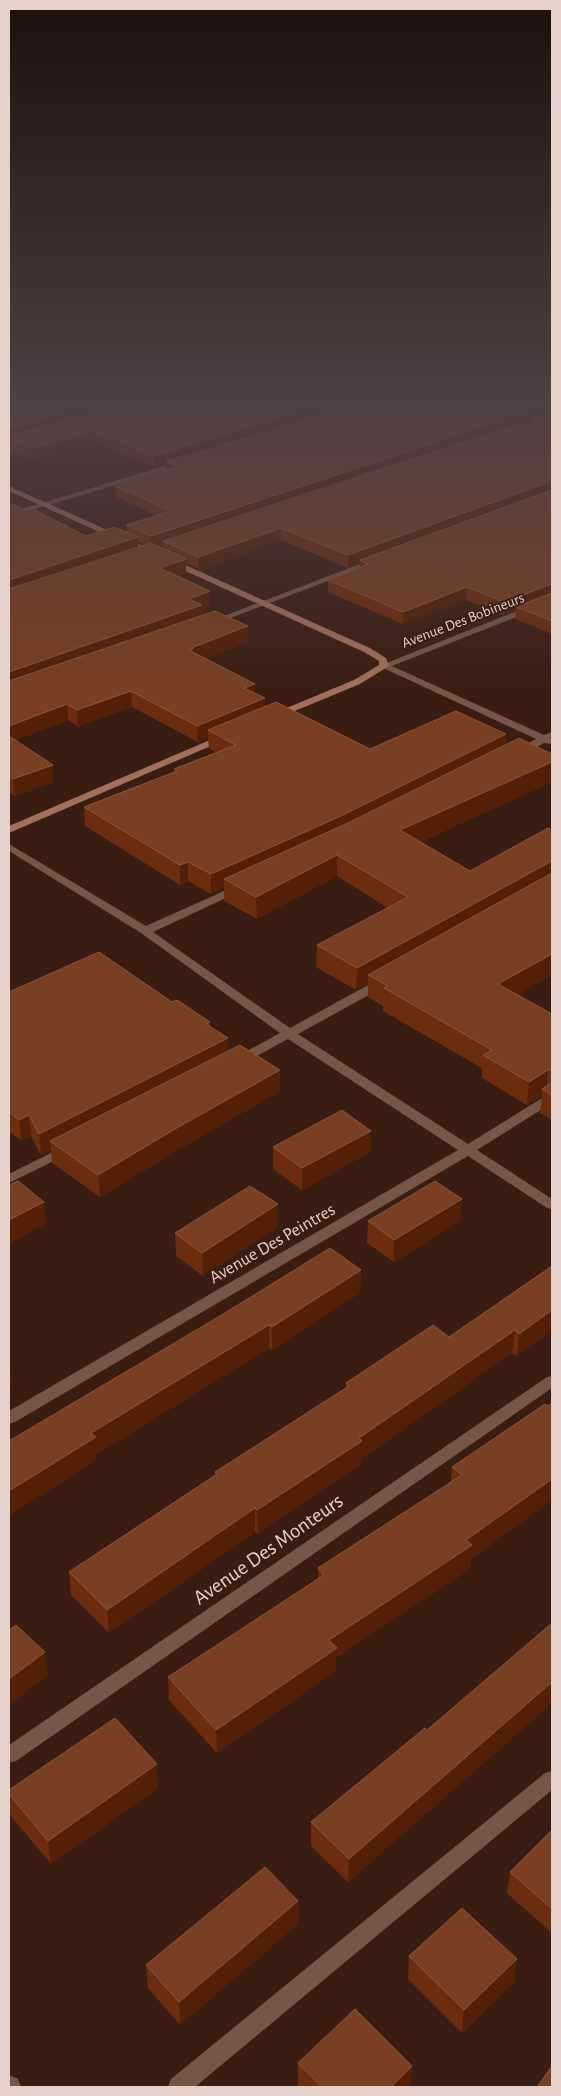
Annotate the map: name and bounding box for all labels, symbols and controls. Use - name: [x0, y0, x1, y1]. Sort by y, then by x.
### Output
- street label: Avenue Des Bobineurs: [400, 590, 527, 651]
- street label: Avenue Des Peintres: [206, 1201, 339, 1287]
- street label: Avenue Des Monteurs: [190, 1490, 347, 1609]

